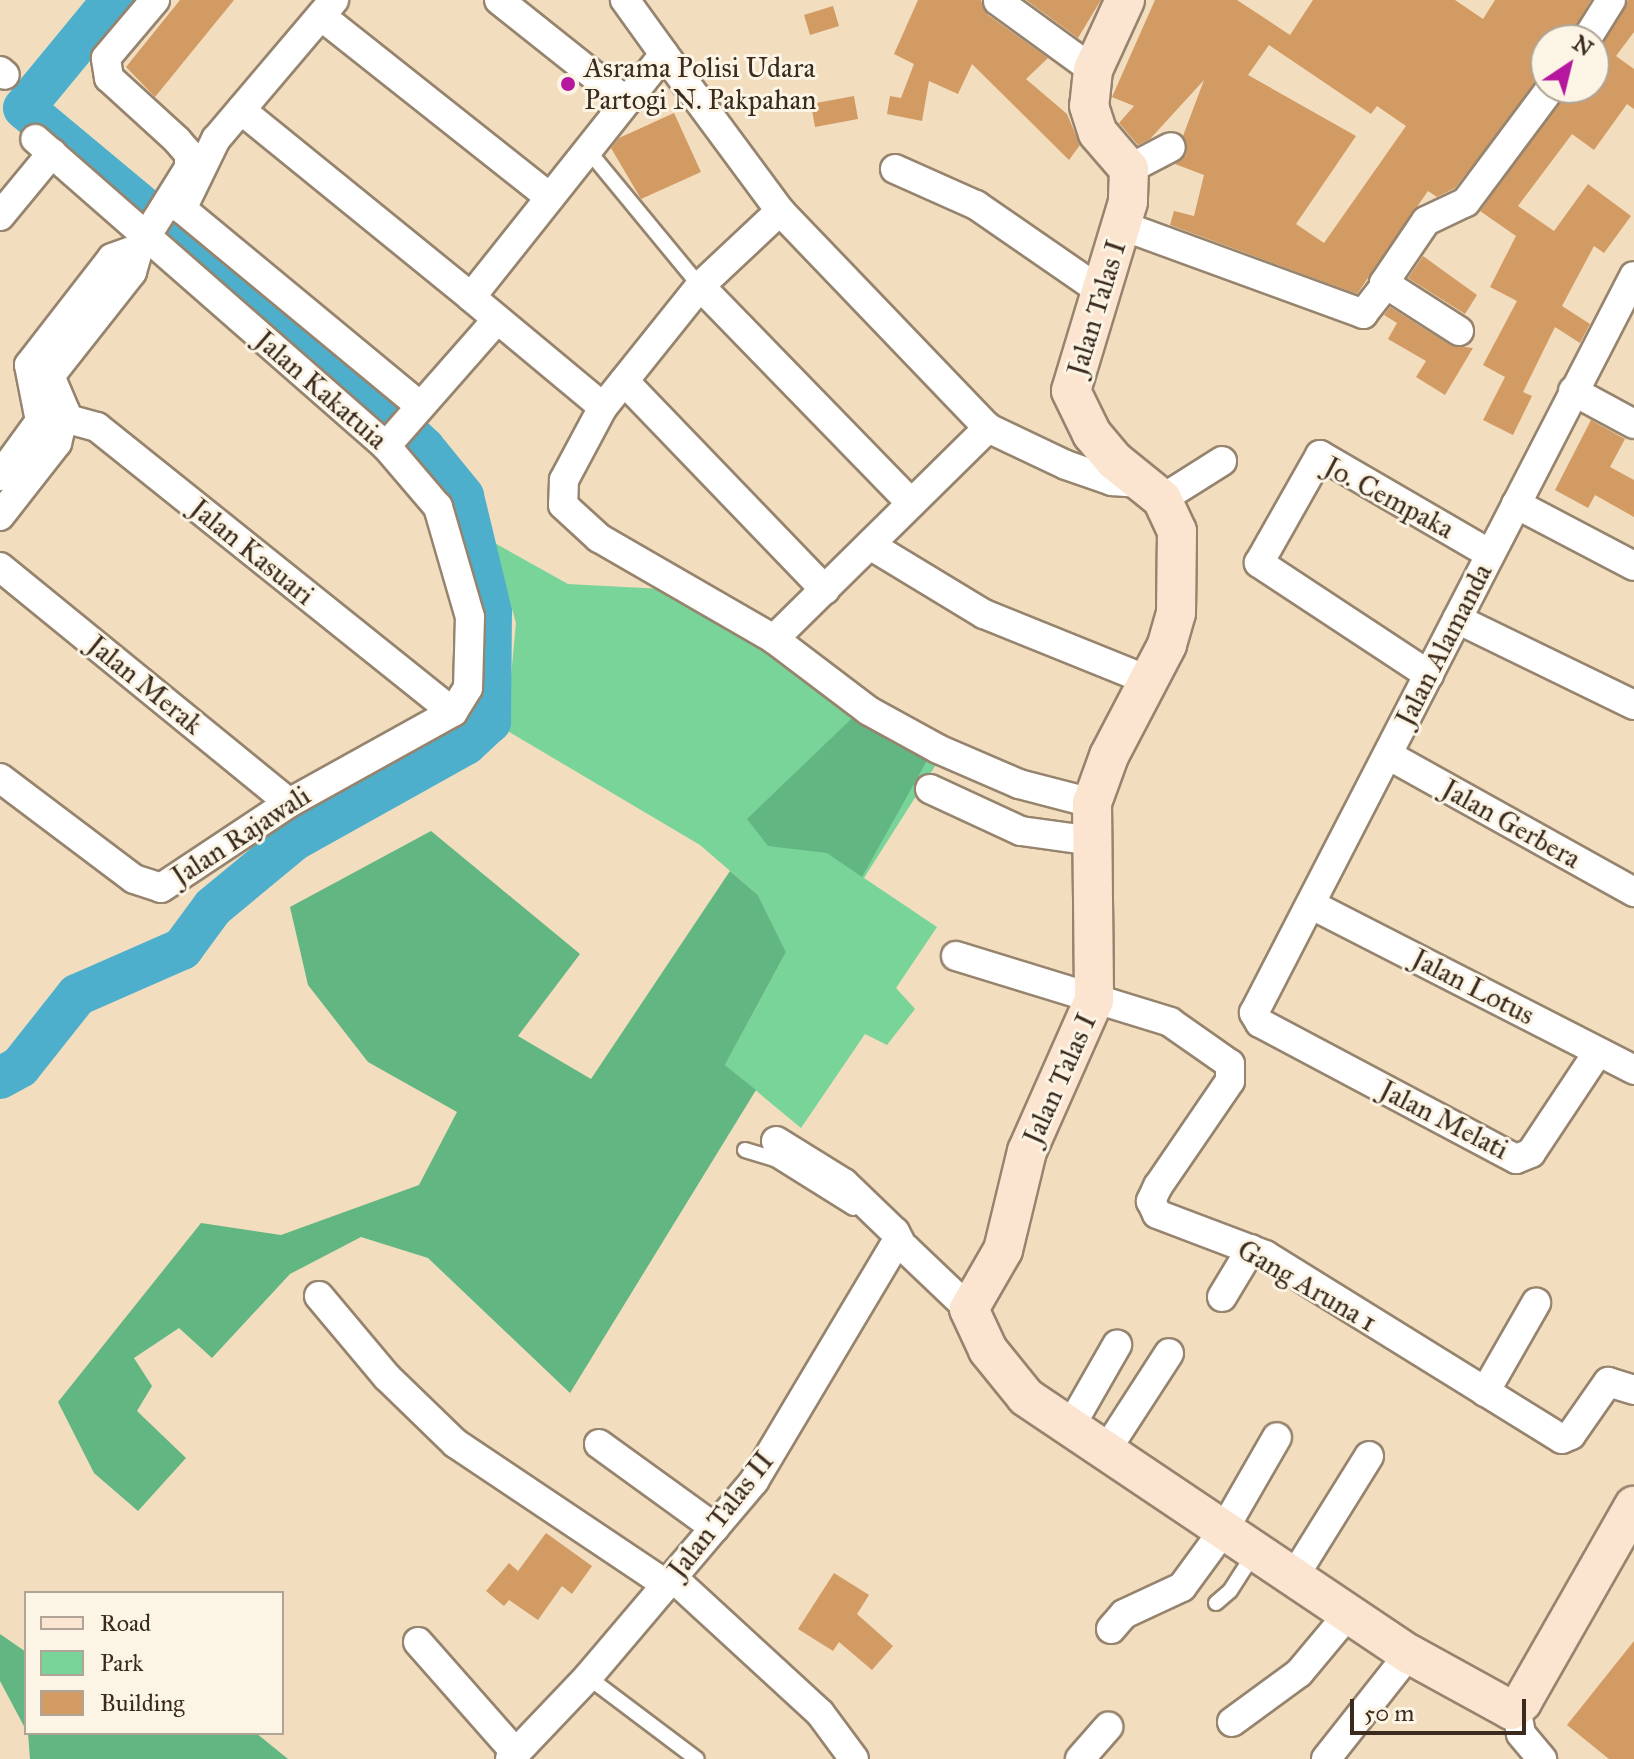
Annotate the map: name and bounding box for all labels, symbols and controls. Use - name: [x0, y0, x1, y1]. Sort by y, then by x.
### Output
- north arrow: [1530, 24, 1610, 104]
- text: N: [1568, 29, 1598, 62]
- place label: Asrama Polisi Udara Partogi N. Pakpahan: [584, 51, 817, 117]
- marker: Asrama Polisi Udara Partogi N. Pakpahan: [559, 75, 577, 93]
- street label: Jalan Talas I: [1060, 236, 1134, 380]
- street label: Jalan Kakatuia: [248, 324, 394, 456]
- street label: Jo. Cempaka: [1318, 450, 1460, 546]
- street label: Jalan Kasuari: [183, 492, 321, 612]
- street label: Jalan Alamanda: [1389, 558, 1499, 732]
- street label: Jalan Merak: [81, 628, 209, 742]
- street label: Jalan Gerbera: [1436, 772, 1586, 876]
- street label: Jalan Rajawali: [165, 779, 317, 893]
- street label: Jalan Lotus: [1406, 942, 1540, 1032]
- street label: Jalan Talas I: [1016, 1008, 1104, 1150]
- street label: Jalan Melati: [1374, 1073, 1514, 1167]
- street label: Gang Aruna 1: [1231, 1233, 1383, 1339]
- street label: Jalan Talas II: [661, 1445, 781, 1585]
- legend: [24, 1591, 284, 1735]
- text: Road: [100, 1608, 151, 1638]
- text: Park: [100, 1648, 143, 1678]
- scale bar: [1354, 1683, 1530, 1733]
- text: Building: [100, 1688, 185, 1718]
- text: 50 m: [1364, 1698, 1414, 1728]

